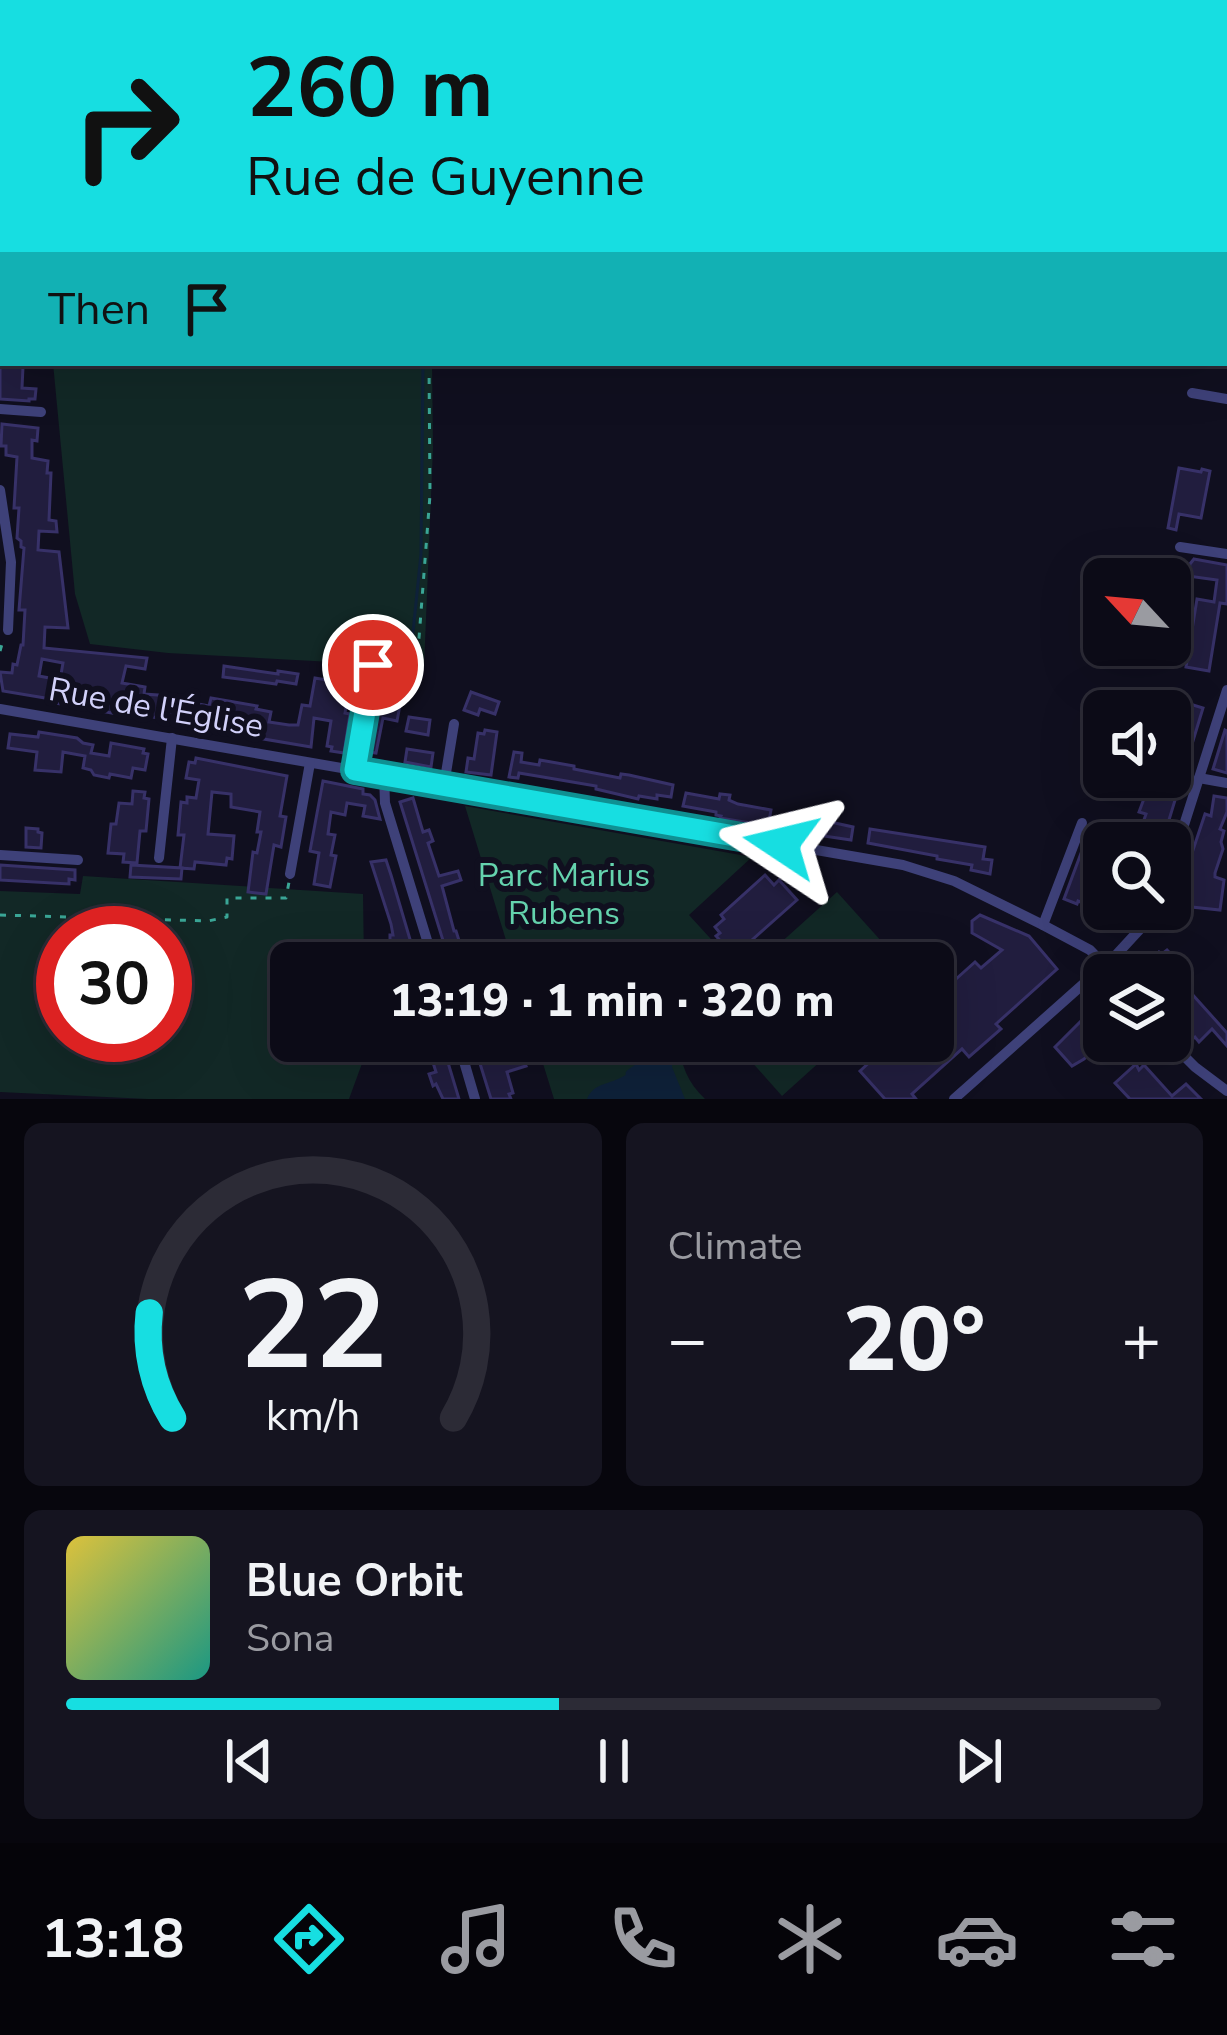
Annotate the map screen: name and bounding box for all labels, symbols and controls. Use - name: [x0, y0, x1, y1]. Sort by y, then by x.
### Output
- text: 260 m: [246, 31, 494, 146]
- icon: right: [48, 48, 204, 204]
- text: Rue de Guyenne: [246, 140, 645, 214]
- icon: arrive: [174, 276, 240, 342]
- text: Then: [48, 279, 150, 340]
- north arrow: [1083, 558, 1191, 666]
- map controls: [1083, 558, 1191, 1062]
- pin: [322, 614, 424, 716]
- icon: arrive: [340, 632, 406, 698]
- street label: Rue de l'Église: [45, 667, 267, 749]
- button: sound: [1083, 690, 1191, 798]
- position arrow: [718, 781, 844, 907]
- button: search: [1083, 822, 1191, 930]
- park label: Parc Marius Rubens: [478, 853, 650, 936]
- speed limit sign: 30: [36, 906, 192, 1062]
- button: layers: [1083, 954, 1191, 1062]
- text: 13:19 · 1 min · 320 m: [389, 971, 835, 1032]
- text: Climate: [668, 1220, 803, 1273]
- text: 22: [238, 1241, 388, 1411]
- text: 20°: [843, 1279, 986, 1402]
- text: −: [668, 1295, 707, 1385]
- text: +: [1121, 1295, 1161, 1385]
- text: km/h: [265, 1386, 360, 1444]
- text: Blue Orbit: [246, 1551, 463, 1612]
- text: Sona: [246, 1612, 335, 1665]
- icon: previous: [216, 1728, 282, 1794]
- icon: pause: [581, 1728, 647, 1794]
- icon: next: [946, 1728, 1012, 1794]
- icon: directions: [267, 1897, 351, 1981]
- icon: music: [434, 1897, 518, 1981]
- icon: phone: [601, 1897, 685, 1981]
- icon: climate: [768, 1897, 852, 1981]
- icon: car: [935, 1897, 1019, 1981]
- icon: filters: [1101, 1897, 1185, 1981]
- text: 13:18: [41, 1902, 184, 1976]

